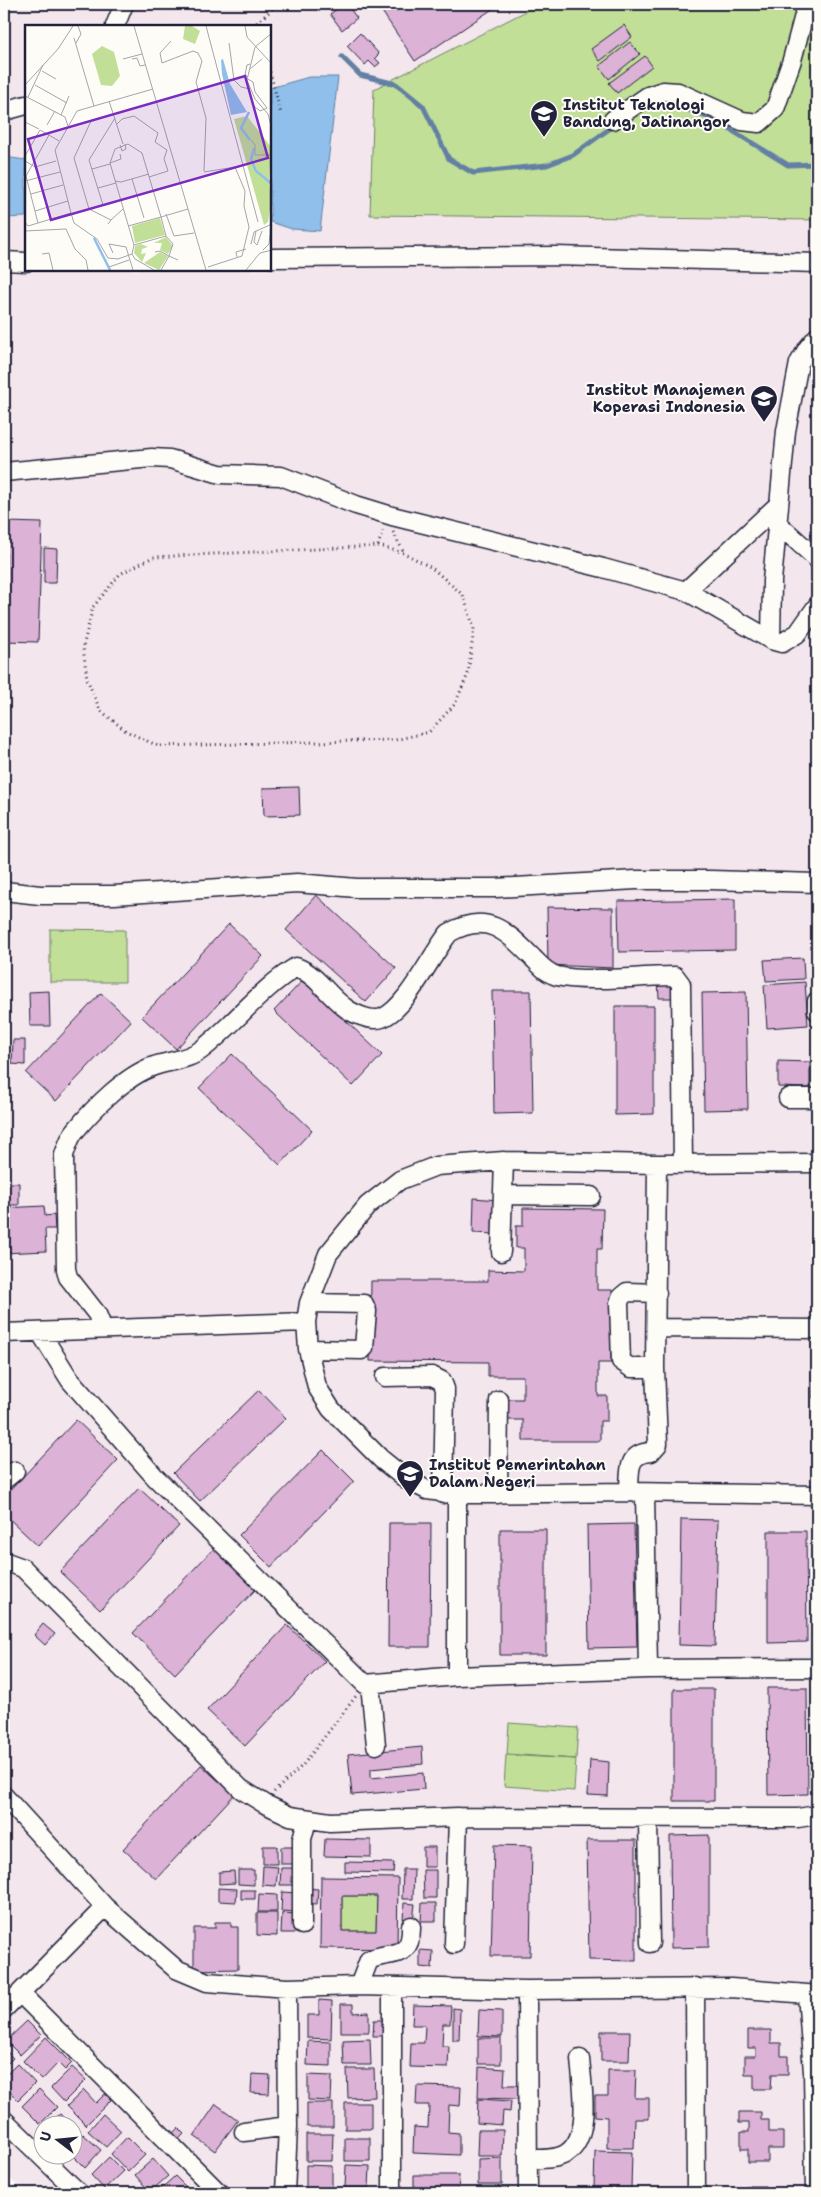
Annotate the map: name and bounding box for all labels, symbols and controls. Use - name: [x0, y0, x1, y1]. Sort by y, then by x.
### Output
- inset map: [25, 25, 271, 271]
- place label: Institut Teknologi Bandung, Jatinangor: [563, 95, 730, 132]
- school or university icon: Institut Teknologi Bandung, Jatinangor: [529, 99, 559, 138]
- place label: Institut Manajemen Koperasi Indonesia: [586, 380, 746, 417]
- school or university icon: Institut Manajemen Koperasi Indonesia: [749, 384, 779, 423]
- place label: Institut Pemerintahan Dalam Negeri: [429, 1455, 606, 1492]
- school or university icon: Institut Pemerintahan Dalam Negeri: [395, 1459, 425, 1498]
- north arrow: [32, 2114, 82, 2164]
- text: U: [36, 2129, 55, 2144]

